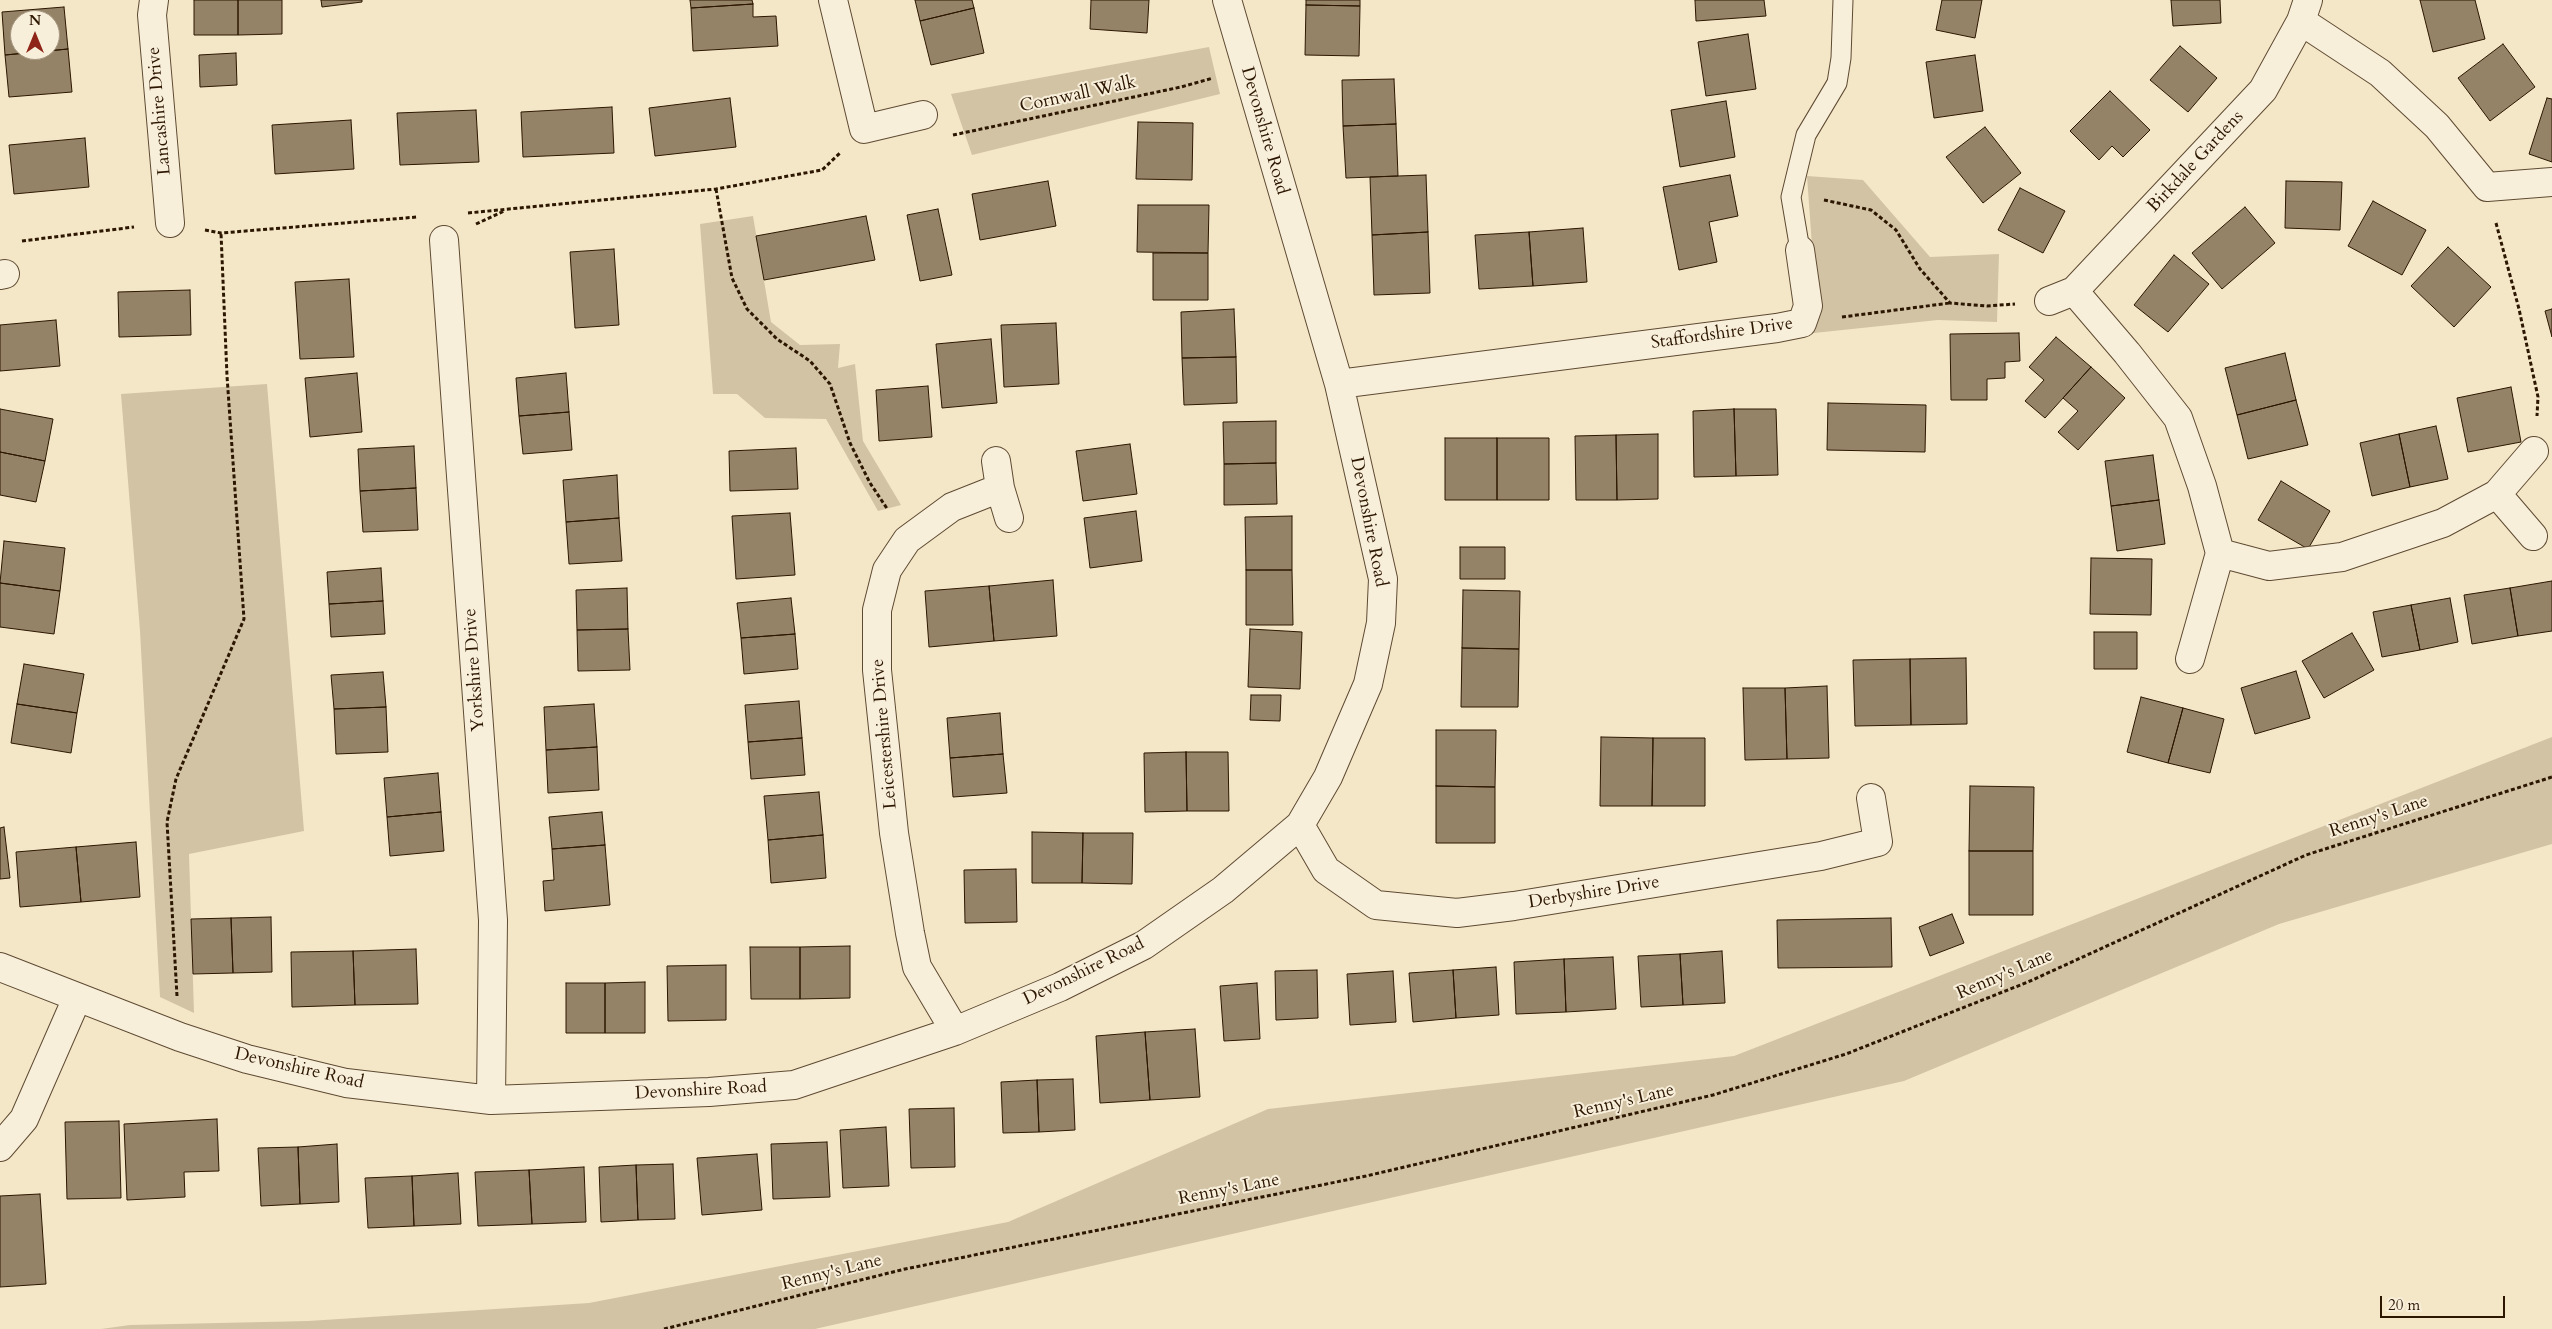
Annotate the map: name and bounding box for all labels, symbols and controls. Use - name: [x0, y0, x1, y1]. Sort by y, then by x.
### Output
- north arrow: [10, 10, 60, 60]
- text: N: [29, 11, 41, 30]
- street label: Lancashire Drive: [144, 46, 176, 176]
- street label: Devonshire Road: [1235, 65, 1293, 197]
- street label: Cornwall Walk: [1018, 72, 1138, 118]
- street label: Birkdale Gardens: [2143, 107, 2249, 217]
- street label: Staffordshire Drive: [1650, 313, 1794, 355]
- street label: Devonshire Road: [1345, 455, 1391, 589]
- street label: Yorkshire Drive: [460, 608, 490, 732]
- street label: Leicestershire Drive: [868, 658, 902, 810]
- street label: Renny's Lane: [2327, 791, 2431, 843]
- street label: Derbyshire Drive: [1527, 872, 1661, 914]
- street label: Devonshire Road: [1020, 933, 1148, 1011]
- street label: Renny's Lane: [1954, 945, 2056, 1005]
- street label: Devonshire Road: [232, 1044, 366, 1094]
- street label: Devonshire Road: [635, 1077, 767, 1105]
- street label: Renny's Lane: [1572, 1080, 1676, 1124]
- street label: Renny's Lane: [1177, 1170, 1281, 1210]
- street label: Renny's Lane: [780, 1250, 884, 1296]
- scale bar: [2382, 1286, 2507, 1318]
- text: 20 m: [2388, 1295, 2420, 1315]

